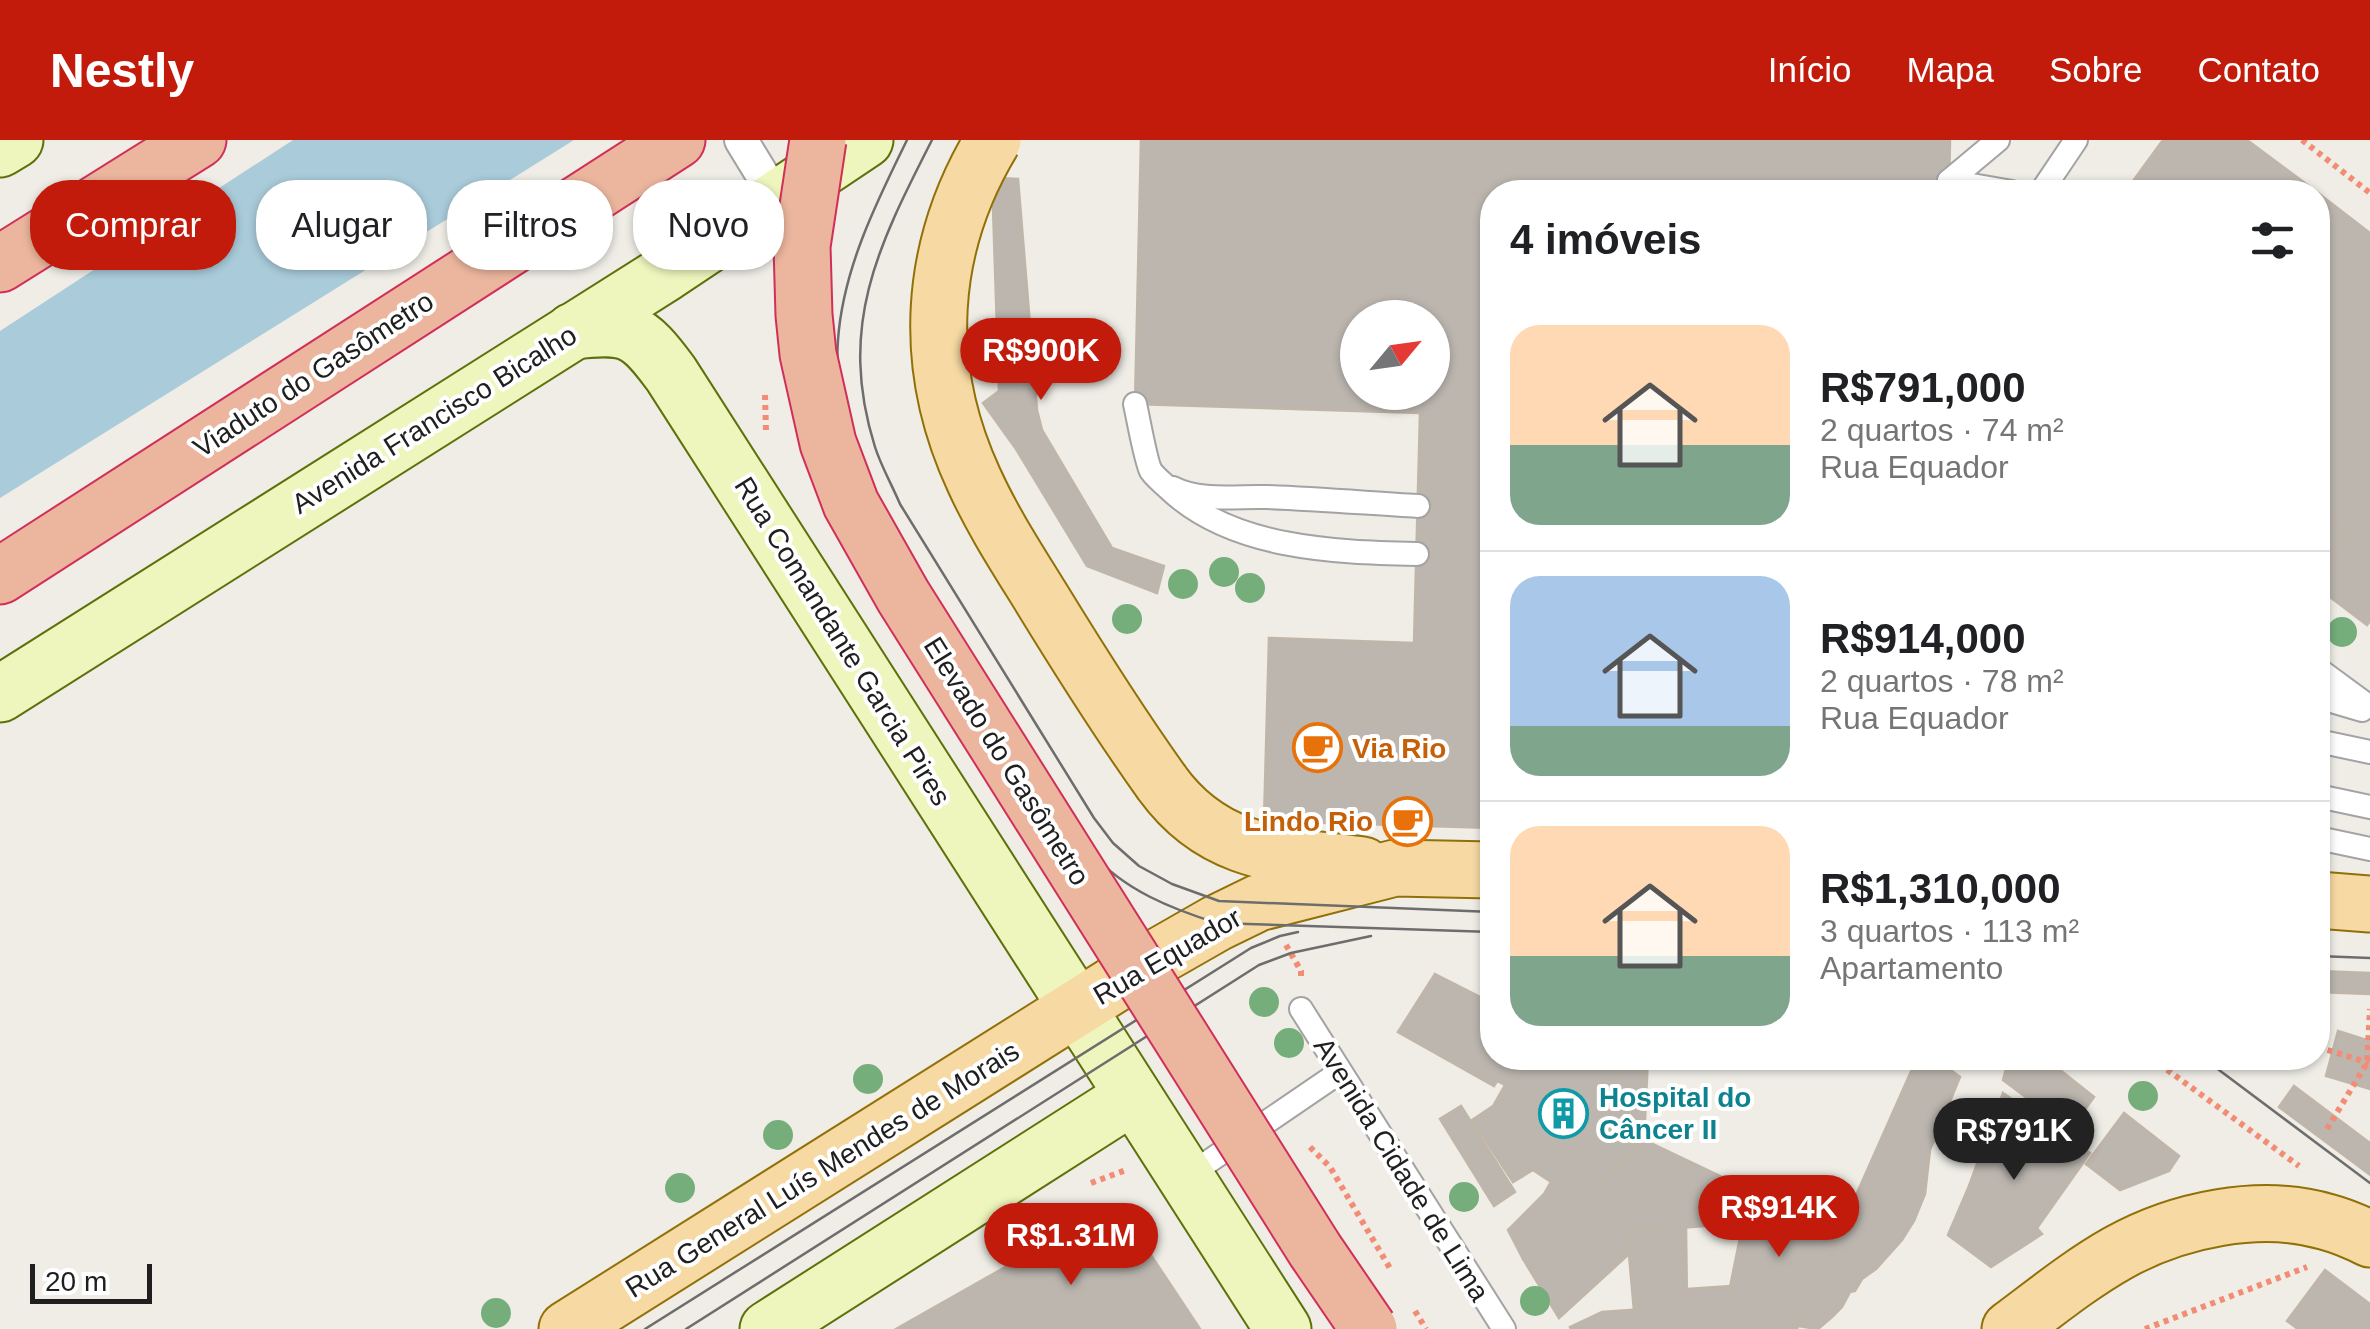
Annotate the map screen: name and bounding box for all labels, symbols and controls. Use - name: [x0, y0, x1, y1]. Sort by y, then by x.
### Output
- text: Nestly: [50, 44, 194, 97]
- text: Início: [1768, 50, 1851, 89]
- text: Mapa: [1906, 50, 1994, 89]
- text: Sobre: [2049, 50, 2142, 89]
- text: Contato: [2197, 50, 2320, 89]
- chip: Comprar: [30, 180, 236, 270]
- chip: Alugar: [256, 180, 427, 270]
- chip: Filtros: [447, 180, 613, 270]
- chip: Novo: [633, 180, 784, 270]
- icon: filters: [2245, 213, 2300, 268]
- text: 4 imóveis: [1510, 216, 1701, 263]
- street label: Viaduto do Gasômetro: [188, 285, 439, 464]
- north arrow: [1340, 300, 1450, 410]
- map controls: [1340, 300, 1450, 410]
- pin: R$900K: [960, 318, 1122, 403]
- street label: Avenida Francisco Bicalho: [286, 319, 582, 520]
- text: R$900K: [982, 332, 1100, 368]
- text: R$791,000: [1820, 364, 2026, 411]
- icon: home: [1590, 365, 1710, 485]
- text: 2 quartos · 74 m²: [1820, 412, 2064, 448]
- text: Rua Equador: [1820, 449, 2009, 485]
- street label: Rua Comandante Garcia Pires: [728, 471, 957, 811]
- text: R$914,000: [1820, 615, 2026, 662]
- icon: home: [1590, 616, 1710, 736]
- street label: Elevado do Gasômetro: [918, 632, 1096, 891]
- text: 2 quartos · 78 m²: [1820, 663, 2064, 699]
- text: Rua Equador: [1820, 700, 2009, 736]
- cafe icon: Via Rio: [1291, 722, 1343, 774]
- place label: Via Rio: [1352, 733, 1446, 764]
- cafe icon: Lindo Rio: [1382, 795, 1434, 847]
- place label: Lindo Rio: [1244, 806, 1373, 837]
- text: R$1,310,000: [1820, 865, 2061, 912]
- icon: home: [1590, 866, 1710, 986]
- street label: Rua Equador: [1088, 902, 1246, 1011]
- text: 3 quartos · 113 m²: [1820, 913, 2079, 949]
- text: Apartamento: [1820, 950, 2003, 986]
- street label: Avenida Cidade de Lima: [1308, 1032, 1496, 1307]
- street label: Rua General Luís Mendes de Morais: [620, 1035, 1025, 1304]
- place label: Hospital do Câncer II: [1599, 1082, 1751, 1145]
- building icon: Hospital do Câncer II: [1538, 1087, 1590, 1139]
- pin: R$791K: [1933, 1098, 2095, 1183]
- text: R$791K: [1955, 1112, 2073, 1148]
- pin: R$914K: [1698, 1175, 1860, 1260]
- text: R$914K: [1720, 1189, 1838, 1225]
- pin: R$1.31M: [979, 1203, 1163, 1288]
- text: R$1.31M: [1006, 1217, 1136, 1253]
- scale bar: [30, 1259, 152, 1304]
- text: 20 m: [45, 1266, 107, 1297]

